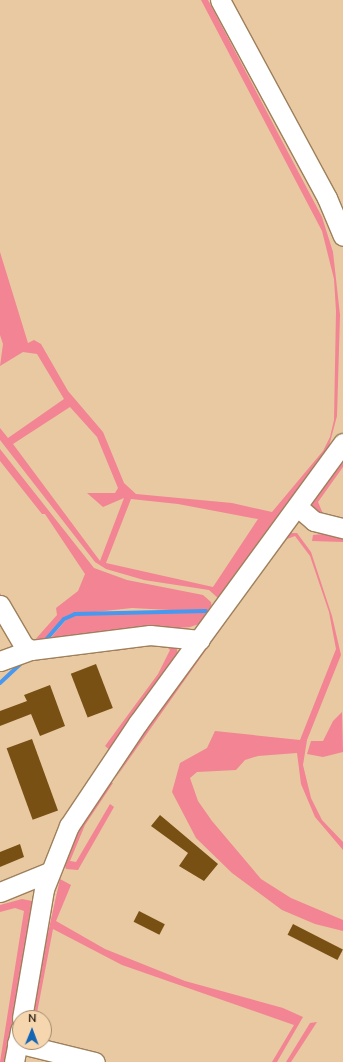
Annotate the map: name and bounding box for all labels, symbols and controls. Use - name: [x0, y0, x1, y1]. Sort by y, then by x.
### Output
- north arrow: [12, 1010, 52, 1050]
- text: N: [28, 1011, 36, 1026]

